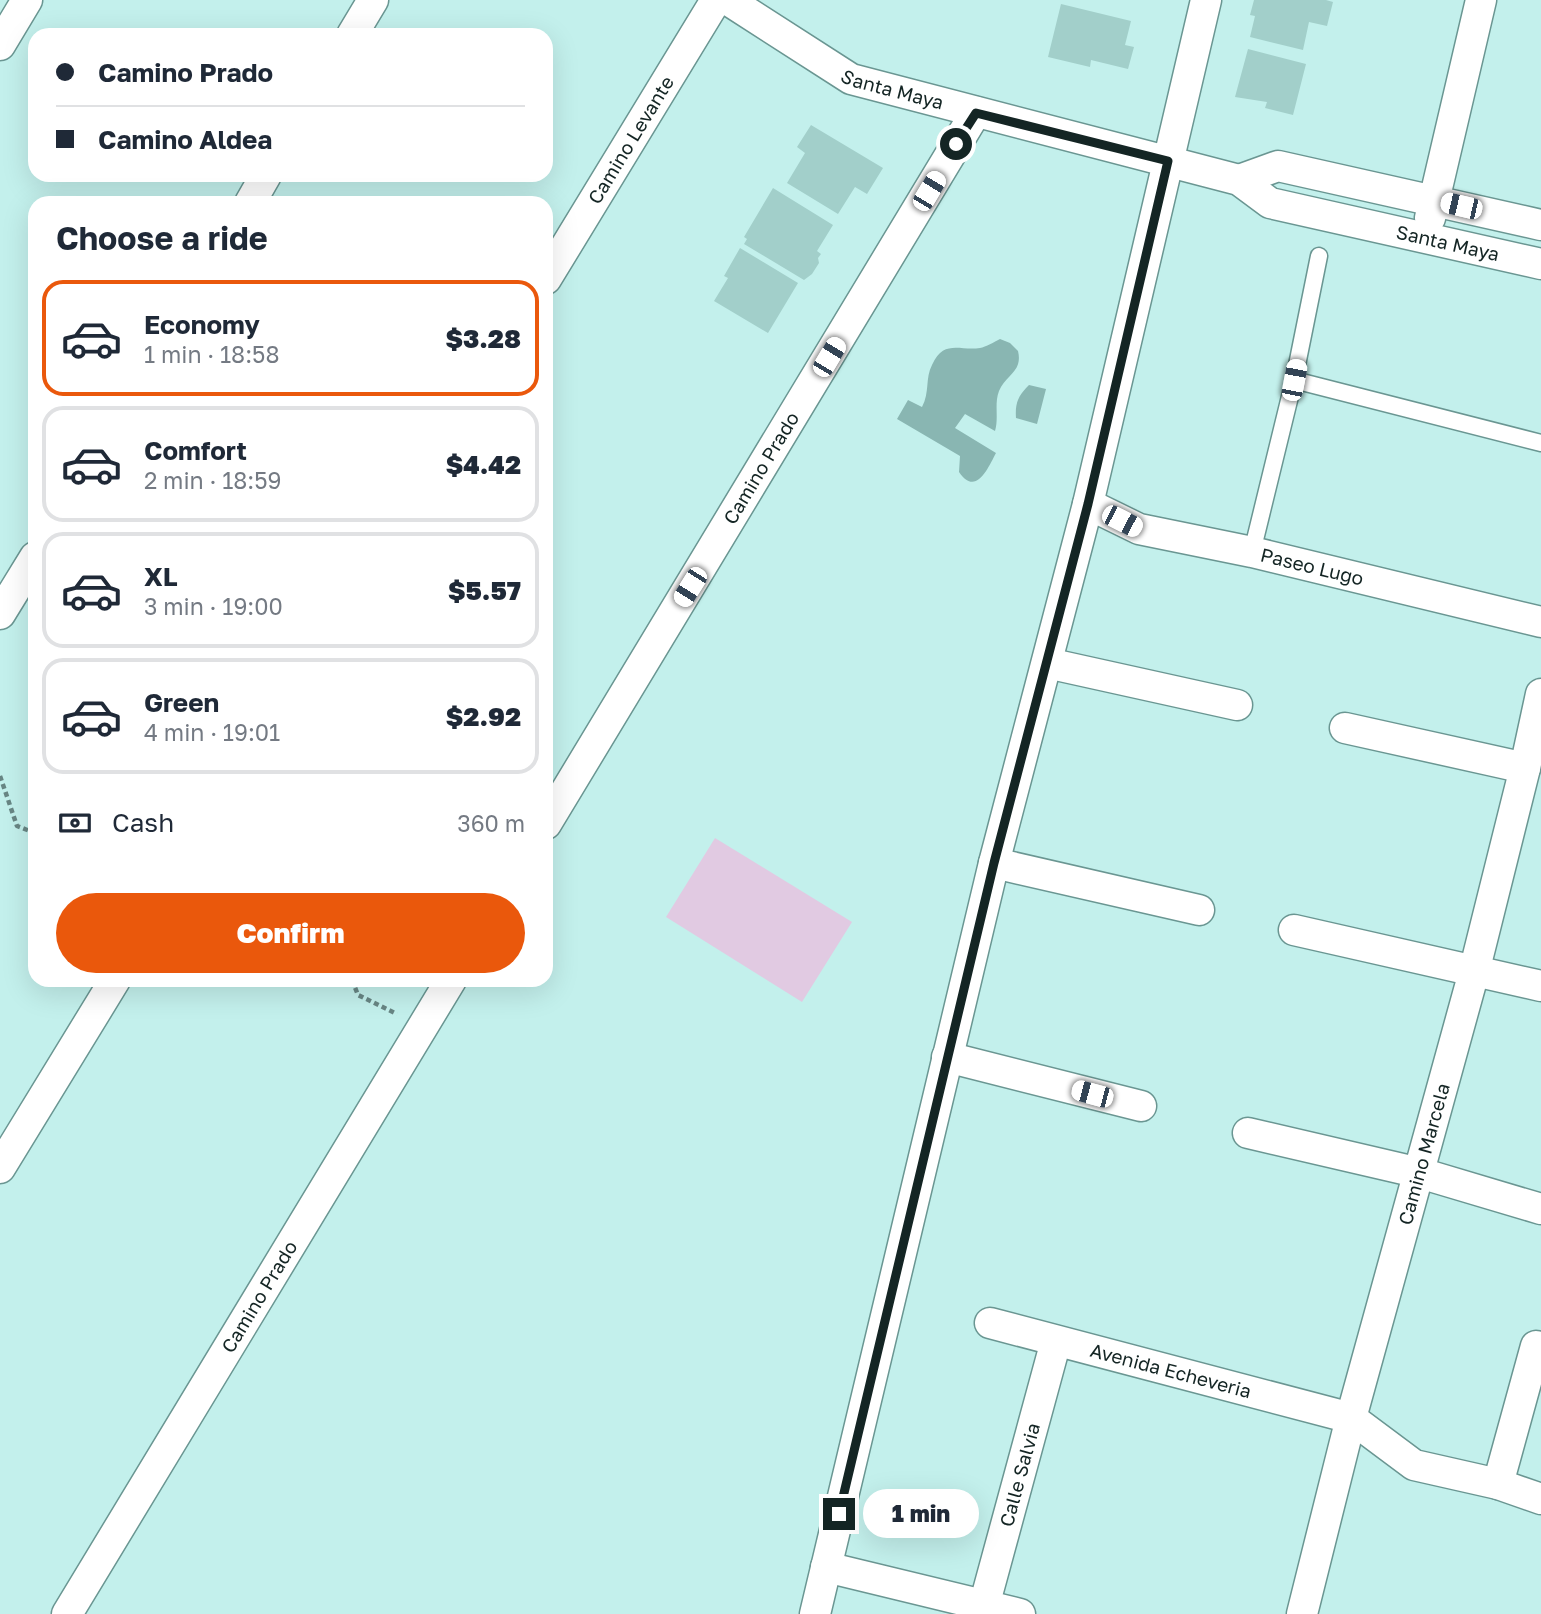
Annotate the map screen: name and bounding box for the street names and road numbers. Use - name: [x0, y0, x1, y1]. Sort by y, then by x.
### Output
- street label: Santa Maya: [837, 64, 946, 114]
- street label: Camino Levante: [583, 71, 678, 208]
- street label: Santa Maya: [1394, 220, 1502, 265]
- street label: Camino Prado: [718, 407, 803, 528]
- street label: Paseo Lugo: [1258, 543, 1366, 590]
- street label: Camino Marcela: [1393, 1080, 1454, 1227]
- street label: Camino Prado: [216, 1236, 302, 1357]
- street label: Avenida Echeveria: [1088, 1338, 1254, 1402]
- street label: Calle Salvia: [994, 1420, 1044, 1529]

